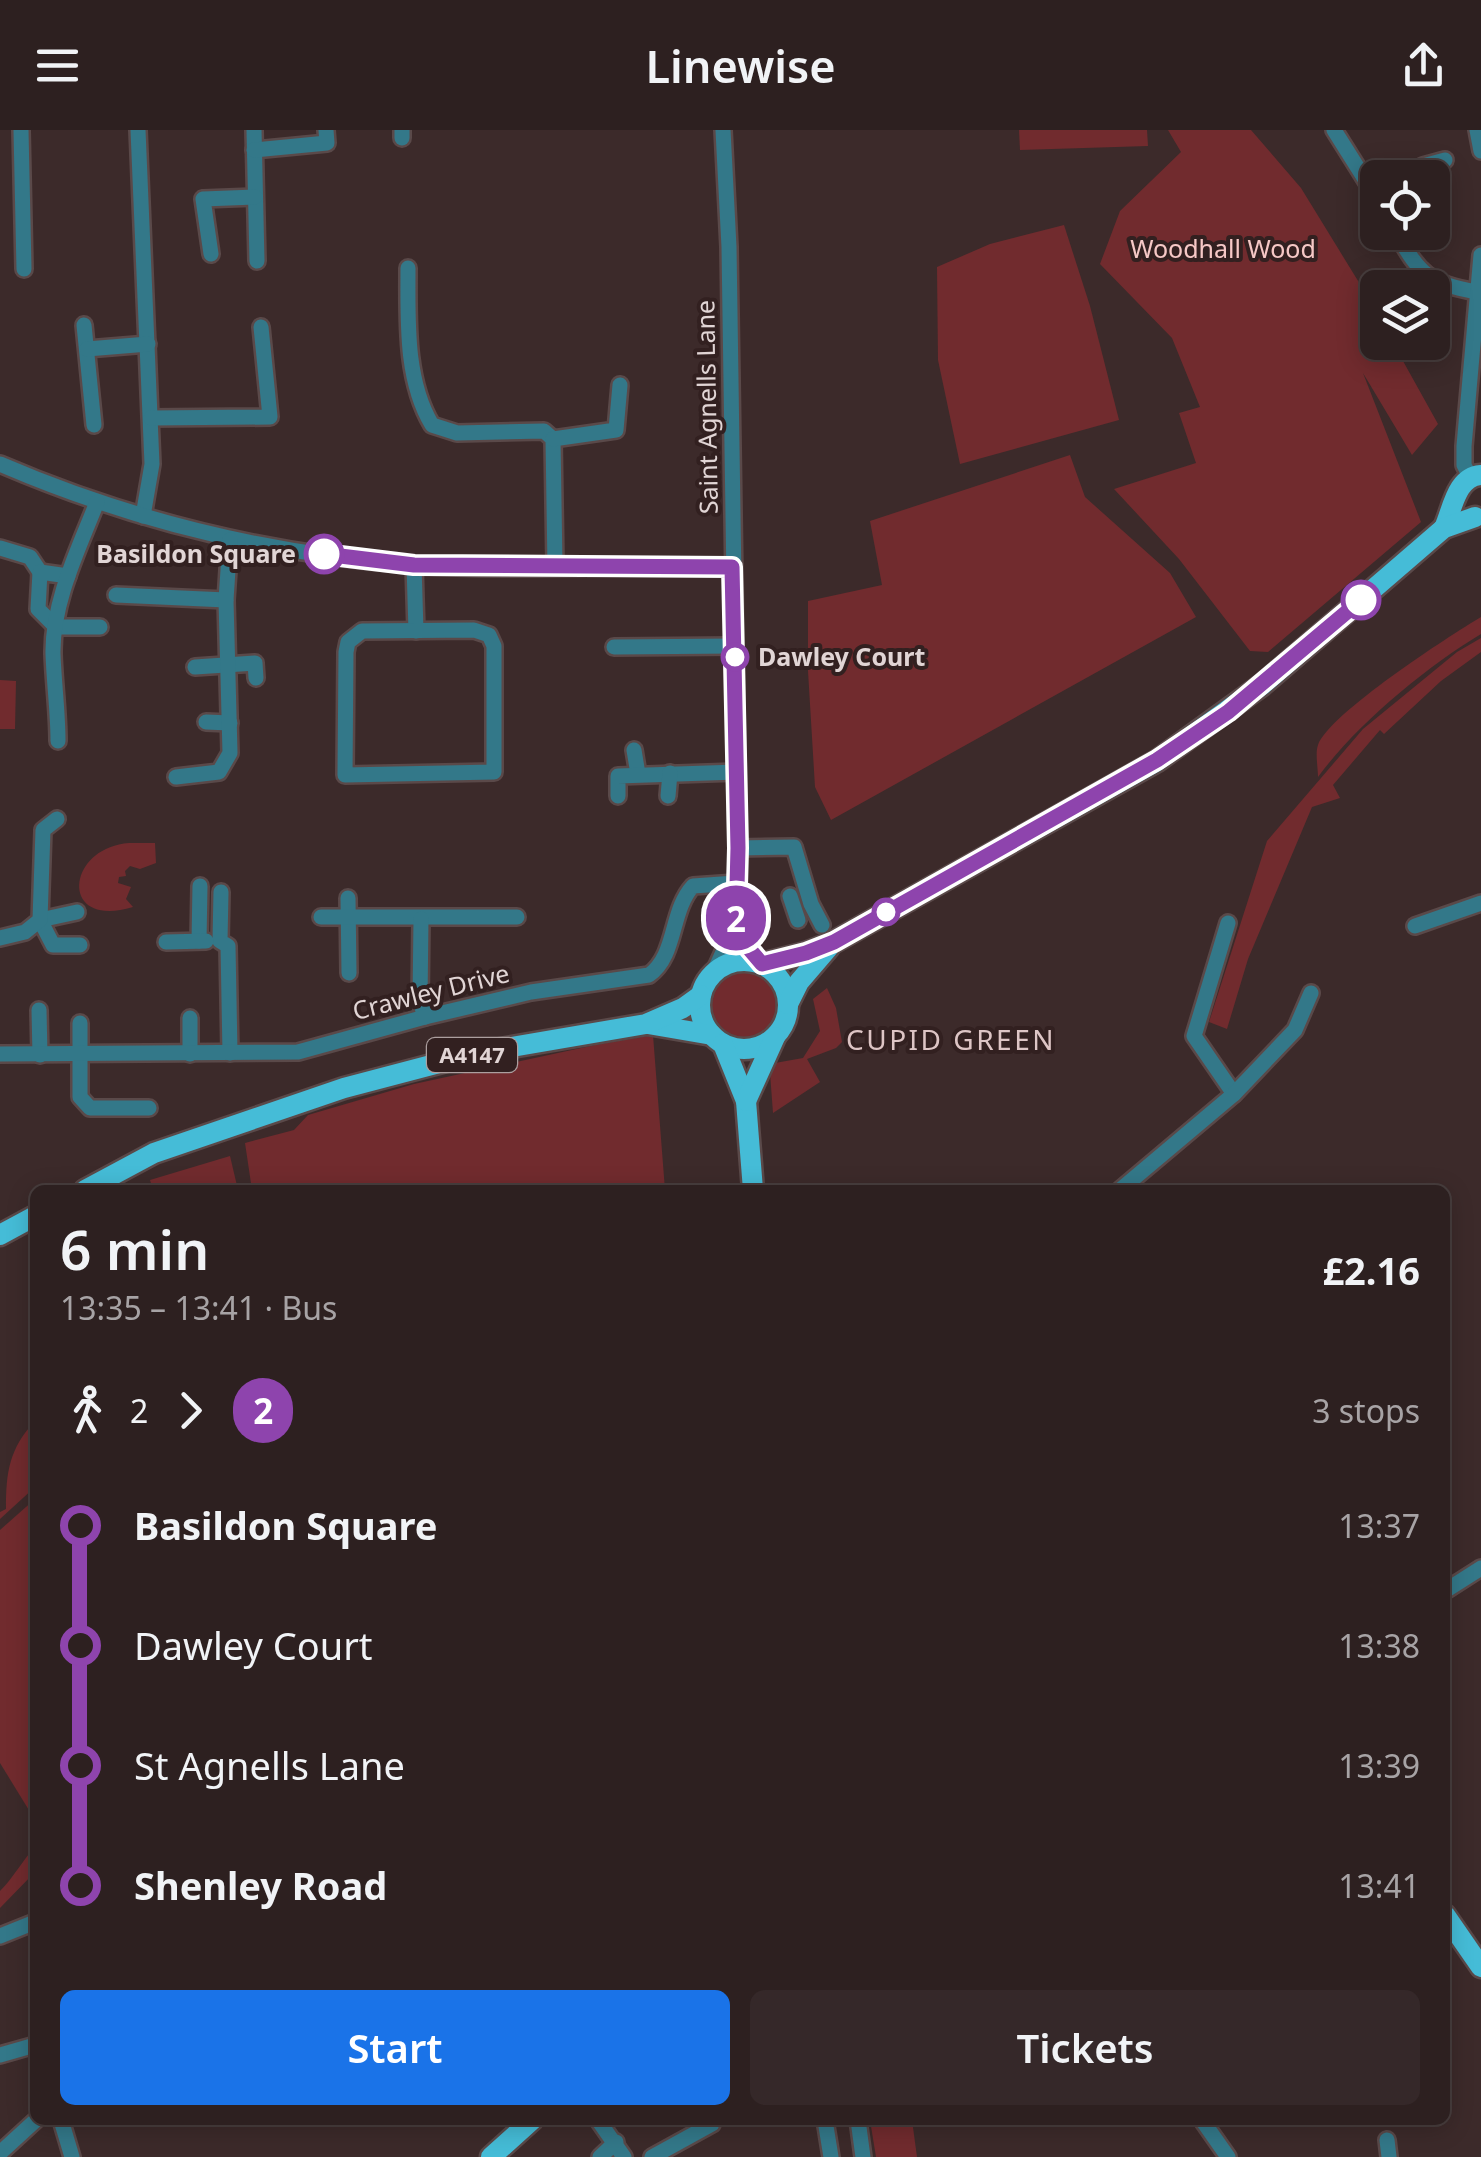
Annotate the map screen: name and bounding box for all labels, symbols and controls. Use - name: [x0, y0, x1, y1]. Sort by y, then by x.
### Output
- text: Linewise: [645, 35, 836, 96]
- icon: menu: [30, 38, 85, 93]
- icon: share: [1396, 38, 1451, 93]
- map controls: [1360, 160, 1450, 360]
- button: locate: [1360, 160, 1450, 250]
- park label: Woodhall Wood: [1130, 231, 1316, 265]
- button: layers: [1360, 270, 1450, 360]
- street label: Saint Agnells Lane: [687, 300, 725, 514]
- marker: Basildon Square: [305, 535, 343, 573]
- place label: Basildon Square: [96, 536, 296, 570]
- unlabelled marker: [1342, 581, 1380, 619]
- place label: Dawley Court: [758, 639, 925, 673]
- marker: Dawley Court: [722, 644, 748, 670]
- line badge: 2: [704, 886, 768, 950]
- text: 2: [726, 895, 746, 942]
- unlabelled marker: [873, 899, 899, 925]
- street label: Crawley Drive: [349, 955, 513, 1027]
- district label: CUPID GREEN: [846, 1020, 1056, 1058]
- road number: A4147: [427, 1038, 517, 1072]
- text: 6 min: [60, 1211, 209, 1286]
- text: £2.16: [1322, 1244, 1420, 1296]
- text: 13:35 – 13:41 · Bus: [60, 1286, 337, 1329]
- icon: walk: [60, 1383, 115, 1438]
- icon: forward: [163, 1383, 218, 1438]
- text: 2: [253, 1387, 273, 1434]
- text: 2: [130, 1389, 148, 1432]
- text: 3 stops: [1312, 1389, 1420, 1432]
- text: Basildon Square: [134, 1499, 437, 1551]
- text: 13:37: [1338, 1504, 1420, 1547]
- text: Dawley Court: [134, 1619, 373, 1671]
- text: 13:38: [1338, 1624, 1420, 1667]
- text: St Agnells Lane: [134, 1739, 405, 1791]
- text: 13:39: [1338, 1744, 1420, 1787]
- text: Shenley Road: [134, 1859, 387, 1911]
- text: 13:41: [1338, 1864, 1420, 1907]
- button: Start: [60, 1990, 730, 2105]
- button: Tickets: [750, 1990, 1420, 2105]

